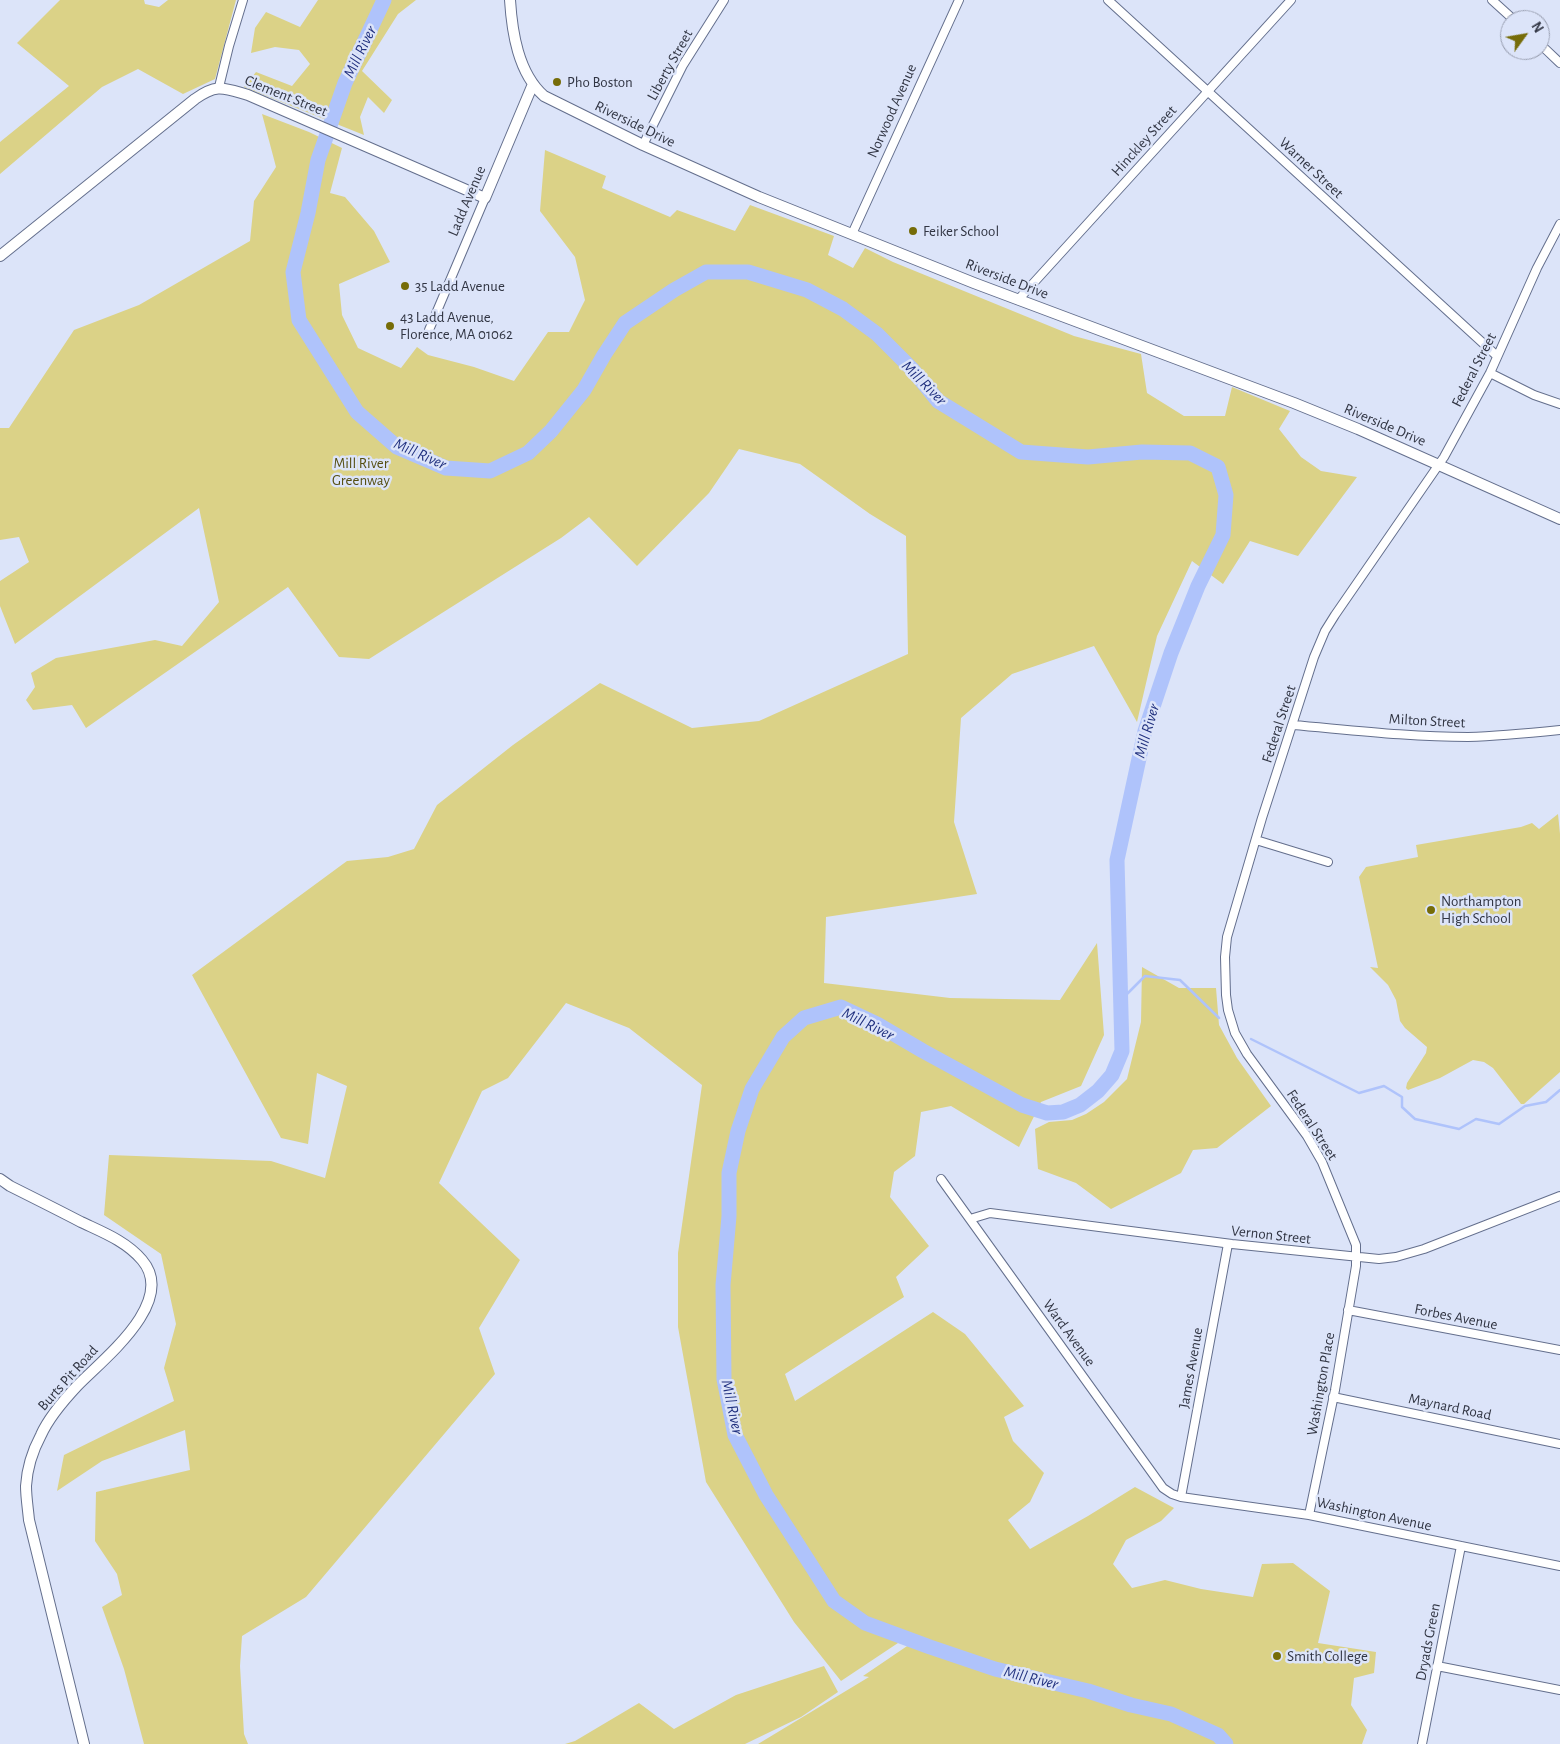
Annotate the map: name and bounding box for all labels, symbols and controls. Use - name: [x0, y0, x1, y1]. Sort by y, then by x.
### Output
- north arrow: [1500, 10, 1550, 60]
- text: N: [1528, 20, 1545, 35]
- water label: Mill River: [339, 23, 381, 81]
- street label: Liberty Street: [643, 26, 697, 104]
- street label: Norwood Avenue: [863, 61, 921, 161]
- street label: Clement Street: [242, 71, 330, 121]
- place label: Pho Boston: [567, 73, 633, 91]
- marker: Pho Boston: [551, 76, 563, 88]
- street label: Riverside Drive: [592, 97, 678, 151]
- street label: Hinckley Street: [1108, 102, 1180, 180]
- street label: Warner Street: [1275, 134, 1347, 202]
- street label: Ladd Avenue: [444, 163, 490, 239]
- place label: Feiker School: [923, 222, 999, 240]
- marker: Feiker School: [907, 225, 919, 237]
- street label: Riverside Drive: [963, 255, 1051, 303]
- place label: 35 Ladd Avenue: [415, 277, 505, 295]
- marker: 35 Ladd Avenue: [399, 280, 411, 292]
- place label: 43 Ladd Avenue, Florence, MA 01062: [400, 308, 513, 343]
- marker: 43 Ladd Avenue, Florence, MA 01062: [384, 320, 396, 332]
- street label: Federal Street: [1448, 330, 1500, 410]
- water label: Mill River: [898, 357, 950, 409]
- street label: Riverside Drive: [1341, 400, 1429, 450]
- water label: Mill River: [391, 434, 449, 474]
- park label: Mill River Greenway: [332, 454, 390, 489]
- street label: Federal Street: [1258, 683, 1300, 765]
- water label: Mill River: [1130, 702, 1164, 760]
- street label: Milton Street: [1388, 710, 1466, 732]
- place label: Northampton High School: [1441, 892, 1522, 927]
- marker: Northampton High School: [1425, 904, 1437, 916]
- water label: Mill River: [839, 1003, 897, 1045]
- street label: Federal Street: [1282, 1086, 1342, 1164]
- street label: Vernon Street: [1230, 1222, 1312, 1248]
- street label: Ward Avenue: [1039, 1296, 1099, 1370]
- street label: Forbes Avenue: [1413, 1300, 1499, 1334]
- street label: James Avenue: [1175, 1326, 1207, 1410]
- street label: Washington Place: [1303, 1331, 1339, 1437]
- street label: Burts Pit Road: [34, 1342, 102, 1414]
- water label: Mill River: [717, 1378, 747, 1436]
- street label: Maynard Road: [1407, 1389, 1493, 1425]
- street label: Washington Avenue: [1315, 1493, 1433, 1535]
- street label: Dryads Green: [1412, 1602, 1444, 1682]
- place label: Smith College: [1287, 1647, 1368, 1665]
- marker: Smith College: [1271, 1650, 1283, 1662]
- water label: Mill River: [1002, 1662, 1060, 1694]

